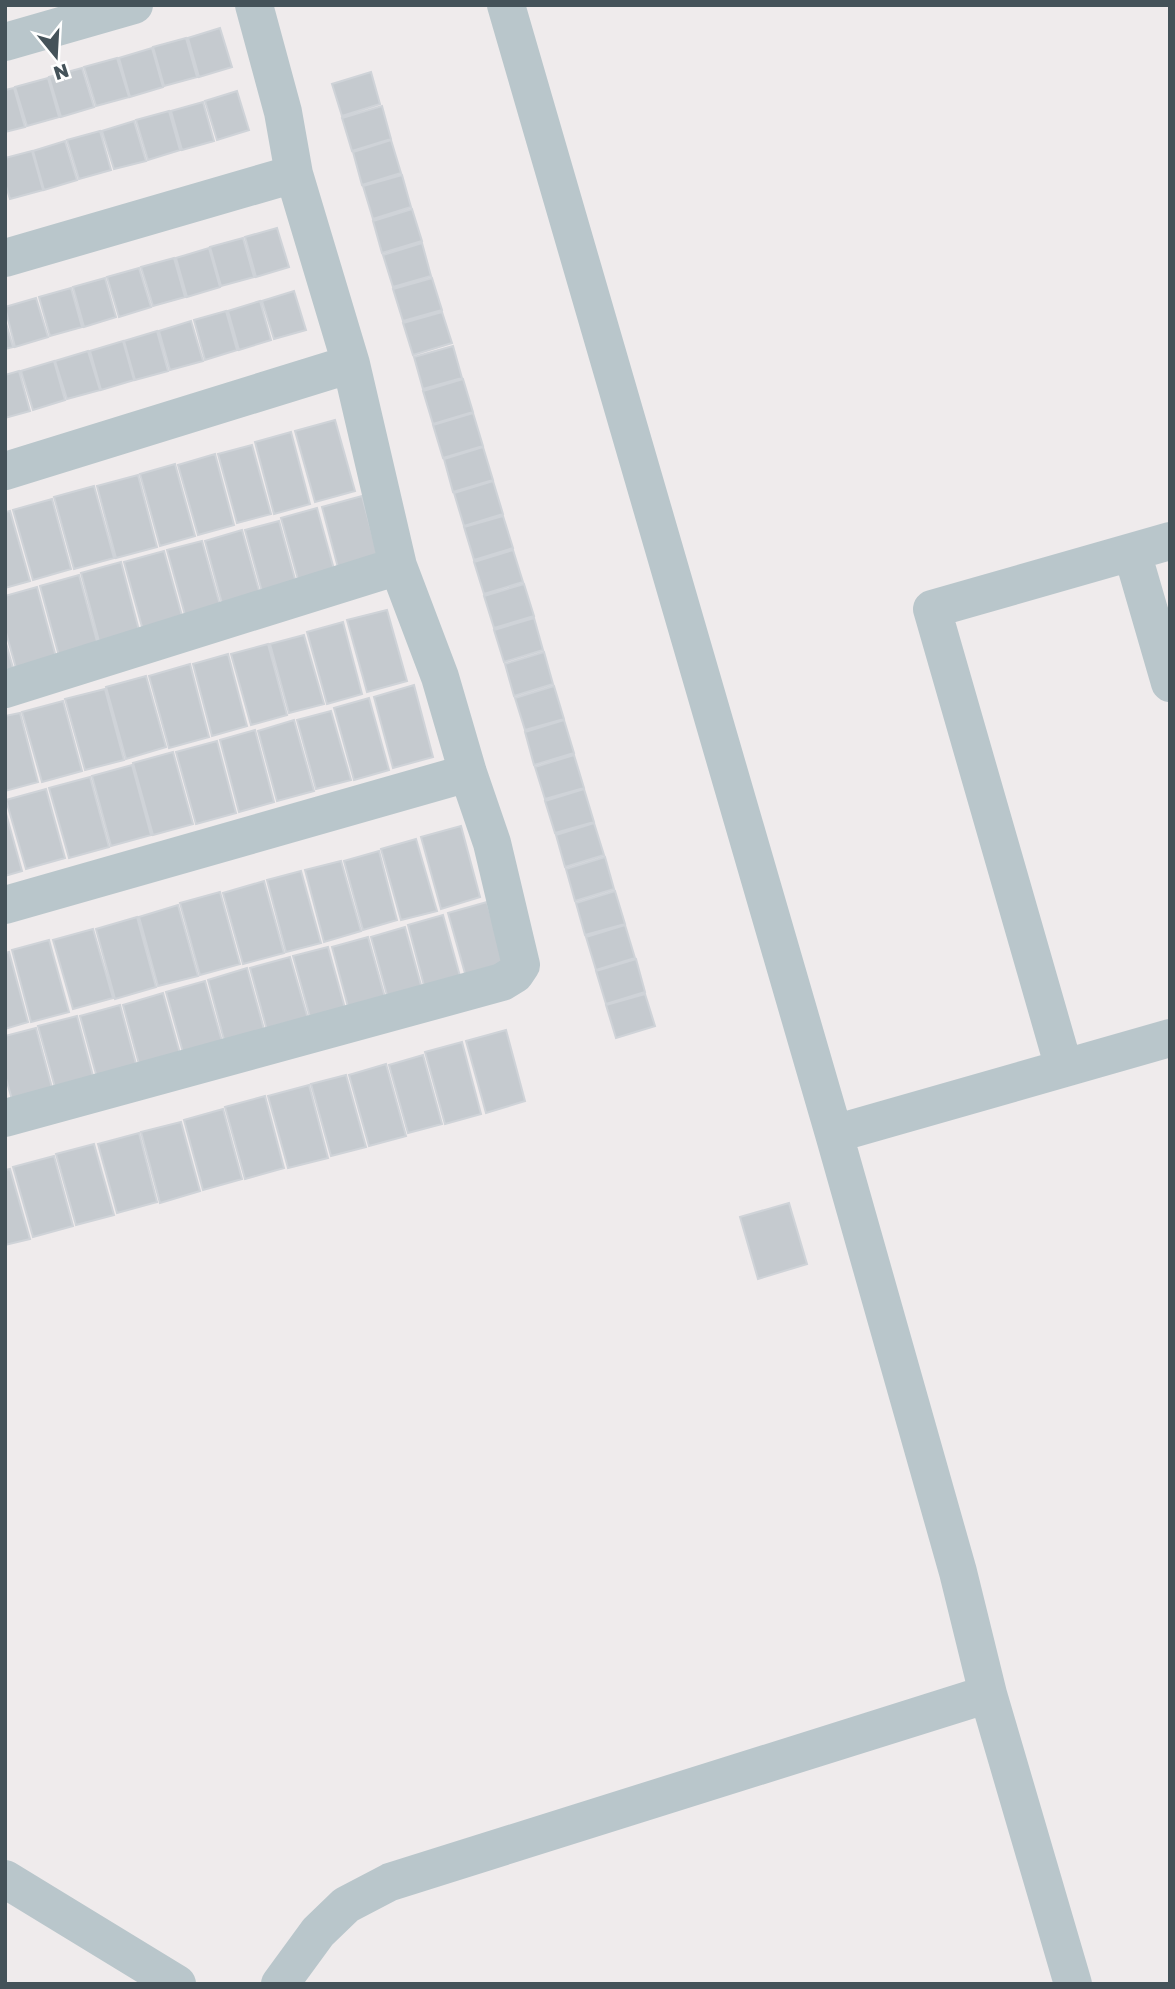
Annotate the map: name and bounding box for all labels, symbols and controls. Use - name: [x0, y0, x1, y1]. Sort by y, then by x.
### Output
- north arrow: [21, 21, 91, 91]
- text: N: [51, 59, 72, 86]

